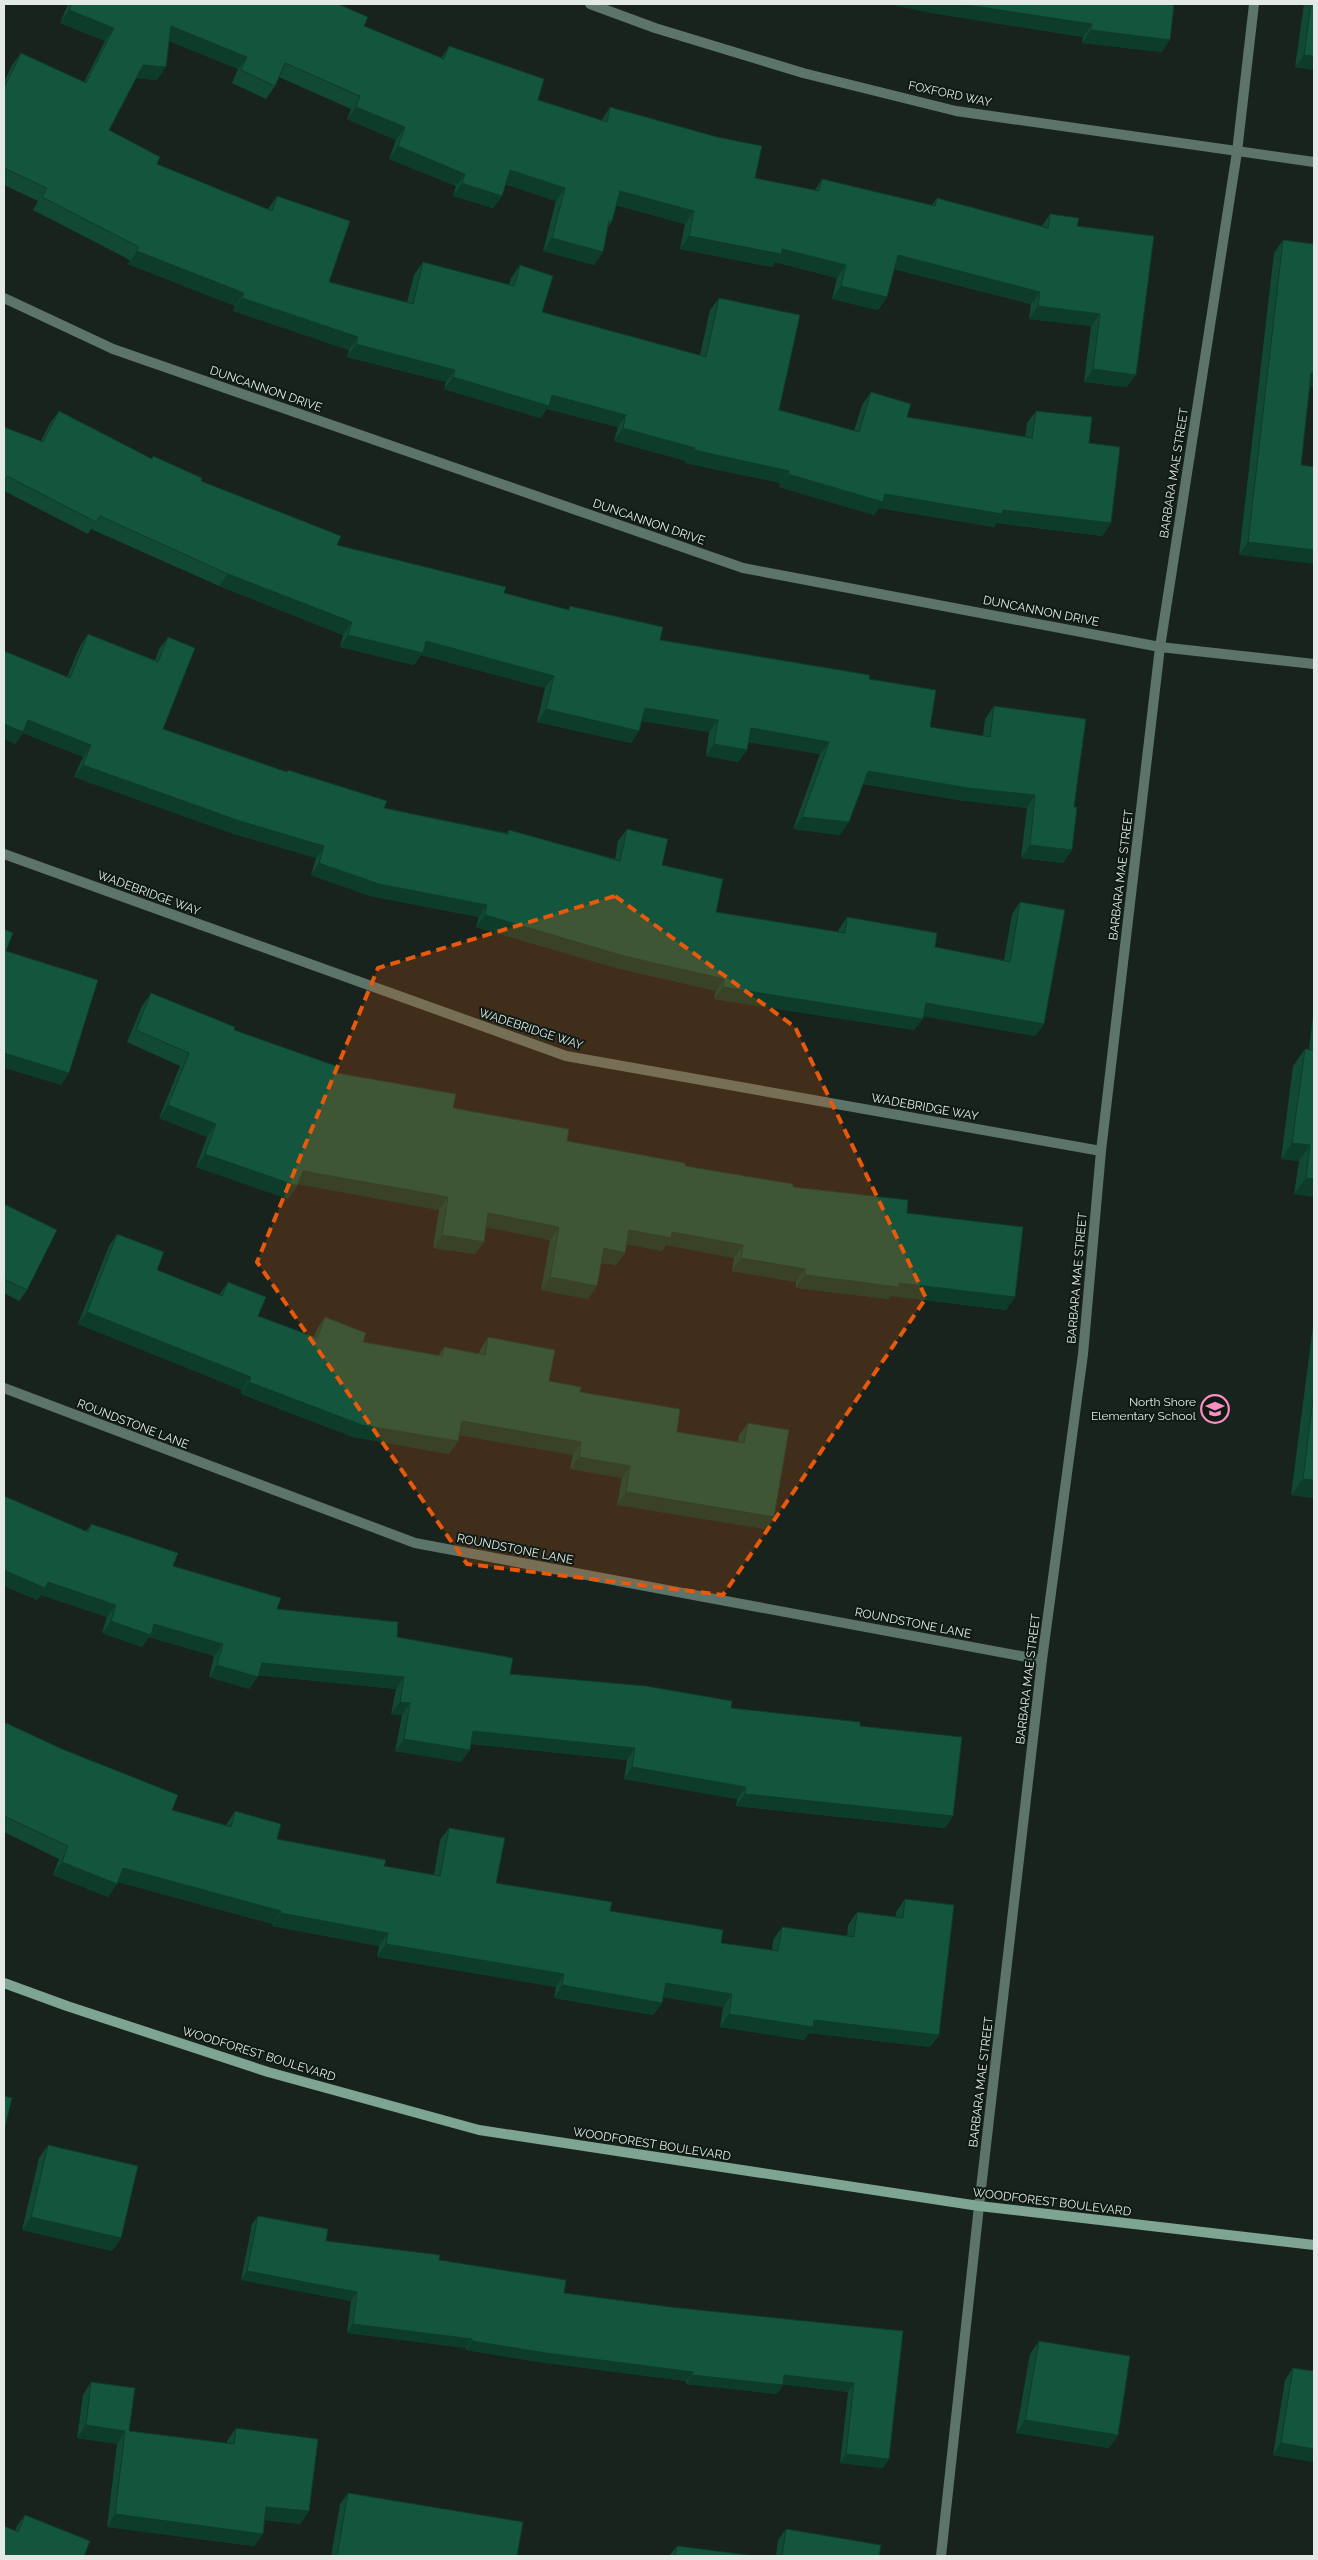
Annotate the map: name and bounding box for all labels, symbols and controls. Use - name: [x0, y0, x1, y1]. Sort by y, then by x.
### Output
- street label: FOXFORD WAY: [907, 78, 993, 110]
- street label: DUNCANNON DRIVE: [208, 363, 324, 415]
- street label: BARBARA MAE STREET: [1157, 406, 1191, 539]
- street label: DUNCANNON DRIVE: [591, 496, 707, 548]
- street label: DUNCANNON DRIVE: [982, 593, 1100, 629]
- street label: BARBARA MAE STREET: [1106, 808, 1136, 941]
- street label: WADEBRIDGE WAY: [96, 868, 203, 918]
- street label: WADEBRIDGE WAY: [477, 1006, 585, 1052]
- street label: WADEBRIDGE WAY: [870, 1091, 980, 1123]
- street label: BARBARA MAE STREET: [1064, 1211, 1090, 1344]
- school or university icon: North Shore Elementary School: [1200, 1394, 1230, 1424]
- place label: North Shore Elementary School: [1091, 1395, 1197, 1423]
- street label: ROUNDSTONE LANE: [75, 1396, 191, 1452]
- street label: ROUNDSTONE LANE: [456, 1531, 574, 1567]
- street label: ROUNDSTONE LANE: [854, 1605, 972, 1641]
- street label: BARBARA MAE STREET: [1013, 1612, 1043, 1745]
- street label: BARBARA MAE STREET: [966, 2015, 996, 2148]
- street label: WOODFOREST BOULEVARD: [181, 2024, 338, 2084]
- street label: WOODFOREST BOULEVARD: [572, 2125, 732, 2163]
- street label: WOODFOREST BOULEVARD: [972, 2185, 1132, 2219]

